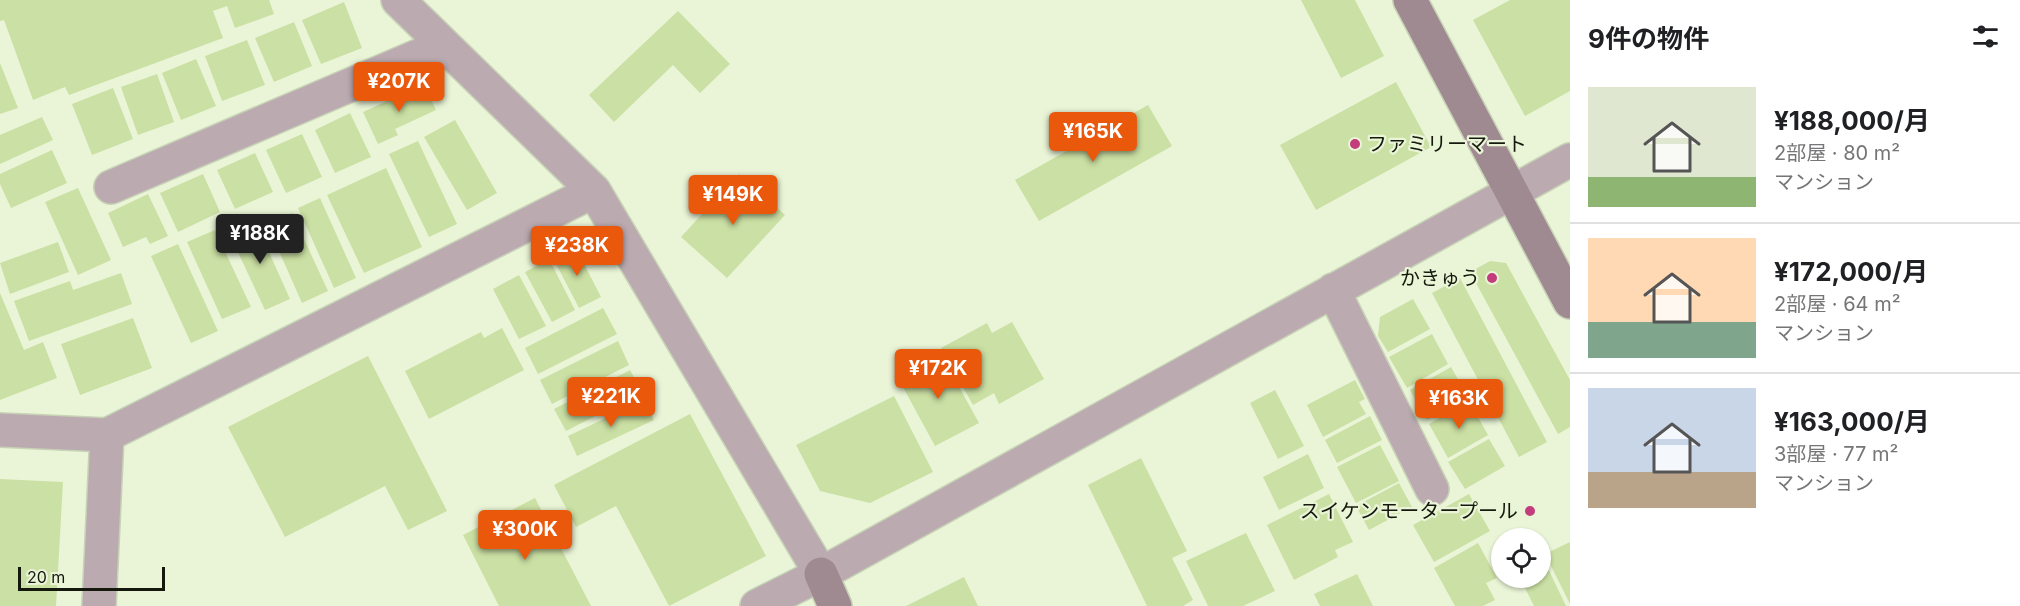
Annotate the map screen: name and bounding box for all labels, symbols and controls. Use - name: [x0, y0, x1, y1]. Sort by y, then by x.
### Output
- icon: filters: [1969, 20, 2002, 53]
- text: 9件の物件: [1588, 23, 1709, 54]
- pin: ¥207K: [357, 62, 441, 113]
- text: ¥207K: [367, 69, 431, 93]
- text: ¥188,000/月: [1774, 105, 1930, 136]
- icon: home: [1636, 111, 1708, 183]
- pin: ¥165K: [1051, 112, 1135, 163]
- text: ¥165K: [1063, 119, 1123, 143]
- place label: ファミリーマート: [1367, 132, 1527, 156]
- marker: ファミリーマート: [1348, 137, 1362, 151]
- text: 2部屋 · 80 m²: [1774, 141, 1900, 165]
- text: マンション: [1774, 170, 1874, 194]
- pin: ¥149K: [691, 175, 775, 226]
- text: ¥149K: [703, 182, 763, 206]
- pin: ¥188K: [218, 214, 302, 265]
- text: ¥188K: [230, 221, 290, 245]
- pin: ¥238K: [535, 226, 619, 277]
- text: ¥238K: [545, 233, 609, 257]
- text: ¥172,000/月: [1774, 256, 1928, 287]
- icon: home: [1636, 262, 1708, 334]
- place label: かきゅう: [1400, 266, 1480, 290]
- marker: かきゅう: [1485, 271, 1499, 285]
- text: 2部屋 · 64 m²: [1774, 292, 1901, 316]
- text: マンション: [1774, 321, 1874, 345]
- pin: ¥172K: [896, 349, 980, 400]
- text: ¥172K: [909, 356, 967, 380]
- pin: ¥221K: [569, 377, 653, 428]
- pin: ¥163K: [1417, 379, 1501, 430]
- text: ¥221K: [581, 384, 641, 408]
- text: ¥163K: [1429, 386, 1489, 410]
- text: ¥163,000/月: [1774, 406, 1930, 437]
- icon: home: [1636, 412, 1708, 484]
- text: 3部屋 · 77 m²: [1774, 442, 1898, 466]
- text: マンション: [1774, 471, 1874, 495]
- place label: スイケンモータープール: [1300, 499, 1518, 523]
- marker: スイケンモータープール: [1523, 504, 1537, 518]
- pin: ¥300K: [483, 510, 567, 561]
- text: ¥300K: [492, 517, 558, 541]
- map controls: [1491, 528, 1551, 588]
- button: locate: [1491, 528, 1551, 588]
- scale bar: [18, 564, 165, 592]
- text: 20 m: [27, 567, 65, 587]

